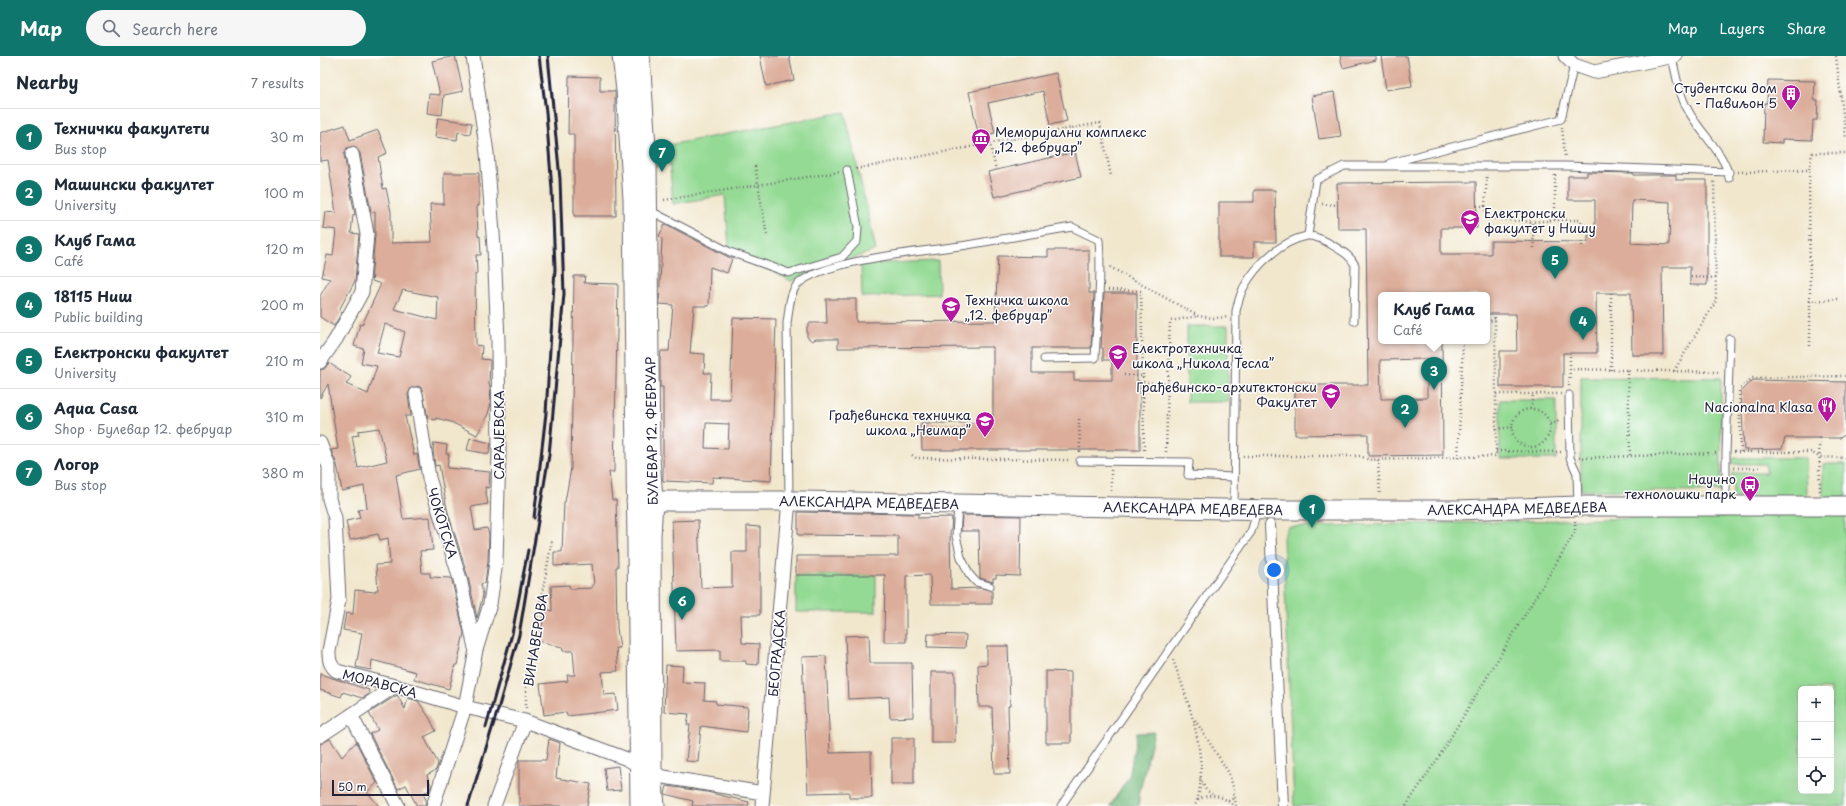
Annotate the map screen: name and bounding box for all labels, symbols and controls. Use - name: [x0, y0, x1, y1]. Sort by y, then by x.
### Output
- search box: [86, 10, 366, 46]
- text: Map: [20, 14, 62, 42]
- icon: search: [100, 17, 122, 39]
- text: Search here: [132, 17, 218, 40]
- text: Map: [1668, 18, 1698, 39]
- text: Layers: [1720, 18, 1765, 39]
- text: Share: [1787, 18, 1826, 39]
- text: Nearby: [16, 69, 78, 95]
- text: 7 results: [251, 73, 304, 92]
- place label: Студентски дом - Павиљон 5: [1674, 78, 1777, 112]
- building icon: Студентски дом - Павиљон 5: [1780, 83, 1802, 111]
- text: Технички факултети: [54, 116, 210, 139]
- place label: Меморијални комплекс „12. фебруар”: [995, 122, 1147, 156]
- text: 1: [26, 127, 32, 146]
- text: 30 m: [270, 127, 304, 146]
- museum icon: Меморијални комплекс „12. фебруар”: [970, 127, 992, 155]
- text: Bus stop: [54, 139, 107, 158]
- pin: 7: [649, 139, 675, 172]
- text: Машински факултет: [54, 172, 214, 195]
- text: 2: [24, 183, 34, 202]
- text: 100 m: [264, 183, 304, 202]
- text: University: [54, 195, 116, 214]
- place label: Електронски факултет у Нишу: [1484, 203, 1596, 237]
- school or university icon: Електронски факултет у Нишу: [1459, 208, 1481, 236]
- text: Клуб Гама: [54, 228, 136, 251]
- text: 3: [25, 239, 33, 258]
- text: 120 m: [265, 239, 304, 258]
- pin: 5: [1542, 246, 1568, 279]
- text: Café: [54, 251, 83, 270]
- text: 18115 Ниш: [54, 284, 132, 307]
- place label: Техничка школа „12. фебруар”: [965, 290, 1069, 324]
- popup: [1378, 292, 1490, 344]
- text: 4: [25, 295, 33, 314]
- text: 200 m: [261, 295, 304, 314]
- school or university icon: Техничка школа „12. фебруар”: [940, 295, 962, 323]
- text: Клуб Гама: [1393, 297, 1475, 320]
- text: Public building: [54, 307, 143, 326]
- pin: 4: [1570, 307, 1596, 340]
- text: Café: [1393, 320, 1422, 339]
- place label: Електротехничка школа „Никола Тесла”: [1132, 338, 1274, 372]
- text: Електронски факултет: [54, 340, 228, 363]
- school or university icon: Електротехничка школа „Никола Тесла”: [1107, 343, 1129, 371]
- text: 5: [25, 351, 33, 370]
- text: 210 m: [265, 351, 304, 370]
- street label: БУЛЕВАР 12. ФЕБРУАР: [640, 357, 662, 505]
- pin: 3: [1421, 357, 1447, 390]
- text: University: [54, 363, 116, 382]
- place label: Грађевинско-архитектонски Факултет: [1136, 377, 1318, 411]
- school or university icon: Грађевинско-архитектонски Факултет: [1320, 382, 1342, 410]
- street label: САРАЈЕВСКА: [489, 390, 508, 480]
- pin: 2: [1392, 395, 1418, 428]
- restaurant icon: Nacionalna Klasa: [1816, 395, 1838, 423]
- text: Aqua Casa: [54, 396, 138, 419]
- place label: Nacionalna Klasa: [1704, 397, 1814, 416]
- place label: Грађевинска техничка школа „Неимар”: [829, 405, 972, 439]
- text: 6: [24, 407, 34, 426]
- text: 310 m: [265, 407, 304, 426]
- school or university icon: Грађевинска техничка школа „Неимар”: [974, 410, 996, 438]
- text: Shop · Булевар 12. фебруар: [54, 419, 232, 438]
- text: Логор: [54, 452, 99, 475]
- text: 7: [25, 463, 33, 482]
- text: 380 m: [261, 463, 304, 482]
- place label: Научно технолошки парк: [1625, 469, 1736, 503]
- bus stop icon: Научно технолошки парк: [1739, 474, 1761, 502]
- text: Bus stop: [54, 475, 107, 494]
- street label: ЧОКОТСКА: [423, 485, 463, 561]
- street label: АЛЕКСАНДРА МЕДВЕДЕВА: [779, 491, 959, 513]
- pin: 1: [1299, 495, 1325, 528]
- street label: АЛЕКСАНДРА МЕДВЕДЕВА: [1103, 497, 1283, 519]
- street label: АЛЕКСАНДРА МЕДВЕДЕВА: [1427, 497, 1607, 519]
- your location: [1264, 560, 1284, 580]
- pin: 6: [669, 587, 695, 620]
- street label: ВИНАВЕРОВА: [518, 592, 552, 688]
- street label: БЕОГРАДСКА: [763, 608, 789, 697]
- street label: МОРАВСКА: [340, 664, 420, 702]
- map controls: [1798, 686, 1834, 794]
- button: +: [1798, 686, 1834, 722]
- button: −: [1798, 722, 1834, 758]
- button: locate: [1798, 758, 1834, 794]
- scale bar: [332, 778, 429, 797]
- text: 50 m: [338, 778, 367, 795]

